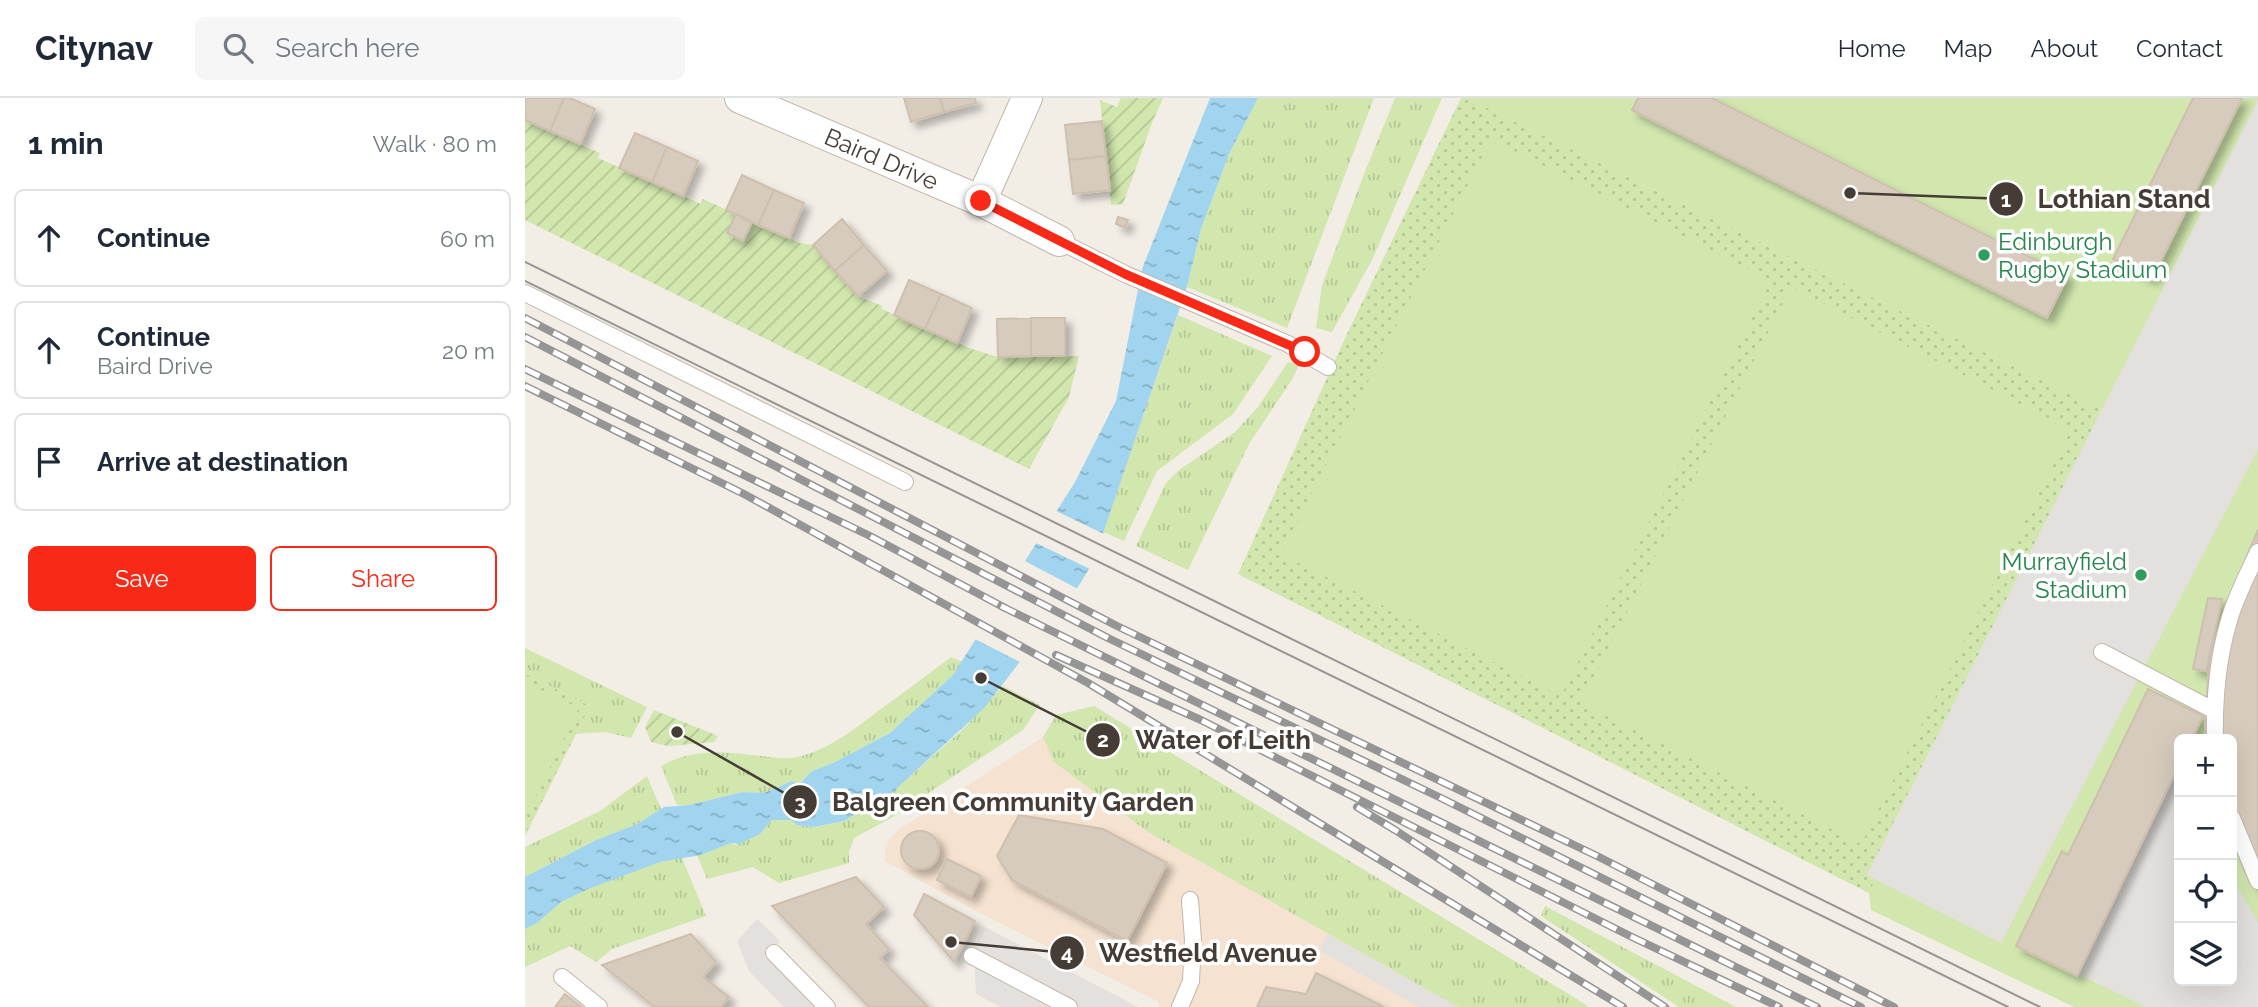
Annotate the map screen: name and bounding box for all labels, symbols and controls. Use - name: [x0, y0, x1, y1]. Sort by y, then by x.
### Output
- search box: [195, 17, 685, 80]
- text: Citynav: [35, 29, 153, 68]
- icon: search: [219, 29, 257, 67]
- text: Search here: [275, 33, 420, 63]
- text: Home: [1838, 34, 1906, 63]
- text: Map: [1944, 34, 1992, 63]
- text: About: [2030, 34, 2098, 63]
- text: Contact: [2136, 34, 2223, 63]
- street label: Baird Drive: [820, 121, 943, 196]
- text: 1 min: [28, 126, 104, 161]
- text: Walk · 80 m: [372, 130, 497, 157]
- callout: Lothian Stand: [1989, 176, 2225, 223]
- text: Lothian Stand: [2038, 184, 2210, 214]
- route end: [965, 185, 996, 216]
- text: 1: [2001, 187, 2011, 212]
- icon: ahead: [30, 219, 68, 257]
- text: Continue: [97, 223, 210, 253]
- text: 60 m: [440, 225, 495, 252]
- place label: Edinburgh Rugby Stadium: [1998, 227, 2167, 284]
- marker: Edinburgh Rugby Stadium: [1976, 247, 1992, 263]
- text: Continue: [97, 322, 210, 352]
- icon: ahead: [30, 331, 68, 369]
- route start: [1289, 336, 1320, 367]
- text: 20 m: [442, 337, 495, 364]
- text: Baird Drive: [97, 352, 213, 379]
- icon: arrive: [30, 443, 68, 481]
- text: Arrive at destination: [97, 447, 348, 477]
- button: Save: [28, 546, 256, 611]
- button: Share: [270, 546, 497, 611]
- place label: Murrayfield Stadium: [2002, 547, 2127, 604]
- marker: Murrayfield Stadium: [2133, 567, 2149, 583]
- callout: Water of Leith: [1086, 716, 1325, 763]
- text: Water of Leith: [1135, 725, 1311, 755]
- text: 2: [1097, 727, 1109, 752]
- map controls: [2174, 734, 2237, 986]
- button: +: [2174, 734, 2237, 797]
- callout: Balgreen Community Garden: [782, 779, 1208, 826]
- text: Balgreen Community Garden: [832, 787, 1194, 817]
- text: 3: [794, 790, 806, 815]
- button: −: [2174, 797, 2237, 860]
- button: locate: [2174, 860, 2237, 923]
- button: layers: [2174, 923, 2237, 986]
- callout: Westfield Avenue: [1050, 929, 1331, 976]
- text: Westfield Avenue: [1099, 938, 1317, 968]
- text: 4: [1061, 940, 1073, 965]

